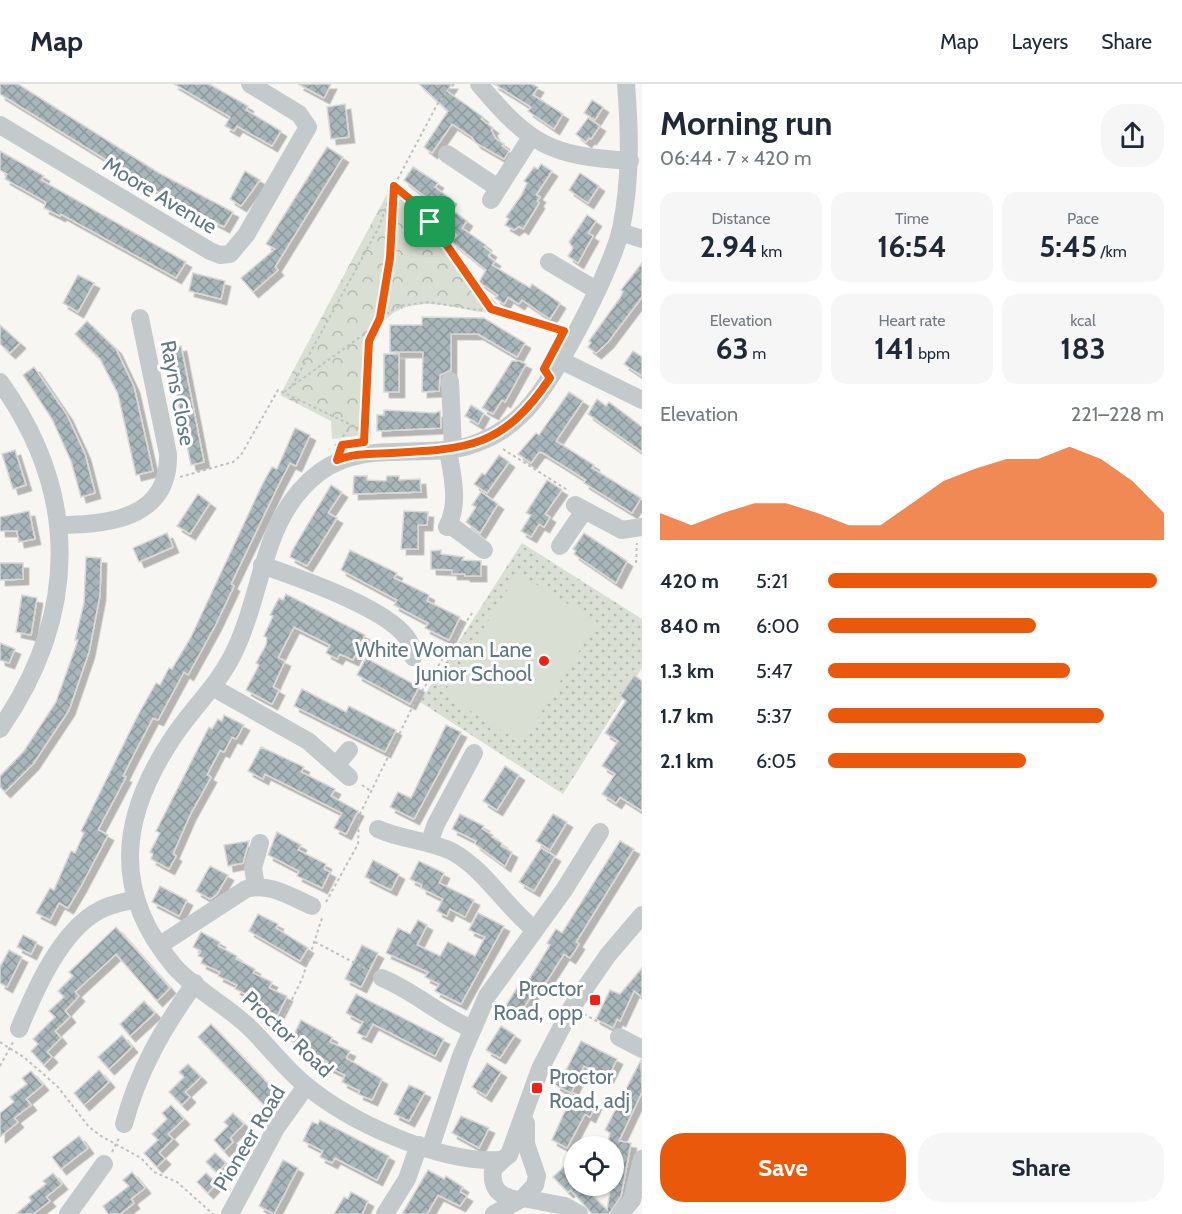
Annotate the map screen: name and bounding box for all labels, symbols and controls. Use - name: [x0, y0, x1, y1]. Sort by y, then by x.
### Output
- text: Map: [30, 24, 83, 58]
- text: Map: [940, 29, 979, 54]
- text: Layers: [1012, 29, 1068, 54]
- text: Share: [1101, 29, 1152, 54]
- text: Morning run: [660, 103, 832, 143]
- button: share: [1101, 104, 1164, 167]
- text: 06:44 · 7 × 420 m: [660, 146, 812, 170]
- street label: Moore Avenue: [99, 151, 222, 239]
- pin: [404, 196, 455, 247]
- icon: arrive: [413, 205, 446, 238]
- text: Distance: [712, 209, 770, 228]
- text: Time: [895, 209, 929, 228]
- text: Pace: [1067, 209, 1099, 228]
- text: 2.94: [700, 228, 757, 265]
- text: 16:54: [877, 228, 947, 265]
- text: 5:45: [1039, 228, 1097, 265]
- text: km: [757, 242, 782, 261]
- text: /km: [1097, 242, 1127, 261]
- text: Elevation: [710, 311, 772, 330]
- text: Heart rate: [879, 311, 945, 330]
- text: kcal: [1070, 311, 1096, 330]
- text: 63: [716, 330, 749, 367]
- text: 141: [874, 330, 915, 367]
- text: 183: [1060, 330, 1106, 367]
- street label: Rayns Close: [156, 338, 201, 448]
- text: m: [749, 344, 766, 363]
- text: bpm: [915, 344, 950, 363]
- text: Elevation: [660, 402, 738, 426]
- text: 221–228 m: [1071, 402, 1164, 426]
- text: 420 m: [660, 569, 719, 593]
- text: 5:21: [756, 569, 788, 593]
- text: 840 m: [660, 614, 721, 638]
- text: 6:00: [756, 614, 799, 638]
- place label: White Woman Lane Junior School: [355, 637, 532, 686]
- marker: White Woman Lane Junior School: [537, 654, 551, 668]
- text: 1.3 km: [660, 659, 714, 683]
- text: 5:47: [756, 659, 793, 683]
- text: 1.7 km: [660, 704, 714, 728]
- text: 5:37: [756, 704, 792, 728]
- text: 2.1 km: [660, 749, 714, 773]
- text: 6:05: [756, 749, 796, 773]
- place label: Proctor Road, opp: [493, 976, 583, 1025]
- street label: Proctor Road: [238, 986, 338, 1082]
- marker: Proctor Road, opp: [588, 993, 602, 1007]
- place label: Proctor Road, adj: [549, 1064, 630, 1114]
- street label: Pioneer Road: [208, 1081, 290, 1195]
- marker: Proctor Road, adj: [530, 1081, 544, 1095]
- button: Save: [660, 1133, 906, 1202]
- button: Share: [918, 1133, 1164, 1202]
- map controls: [564, 1136, 624, 1196]
- button: locate: [564, 1136, 624, 1196]

